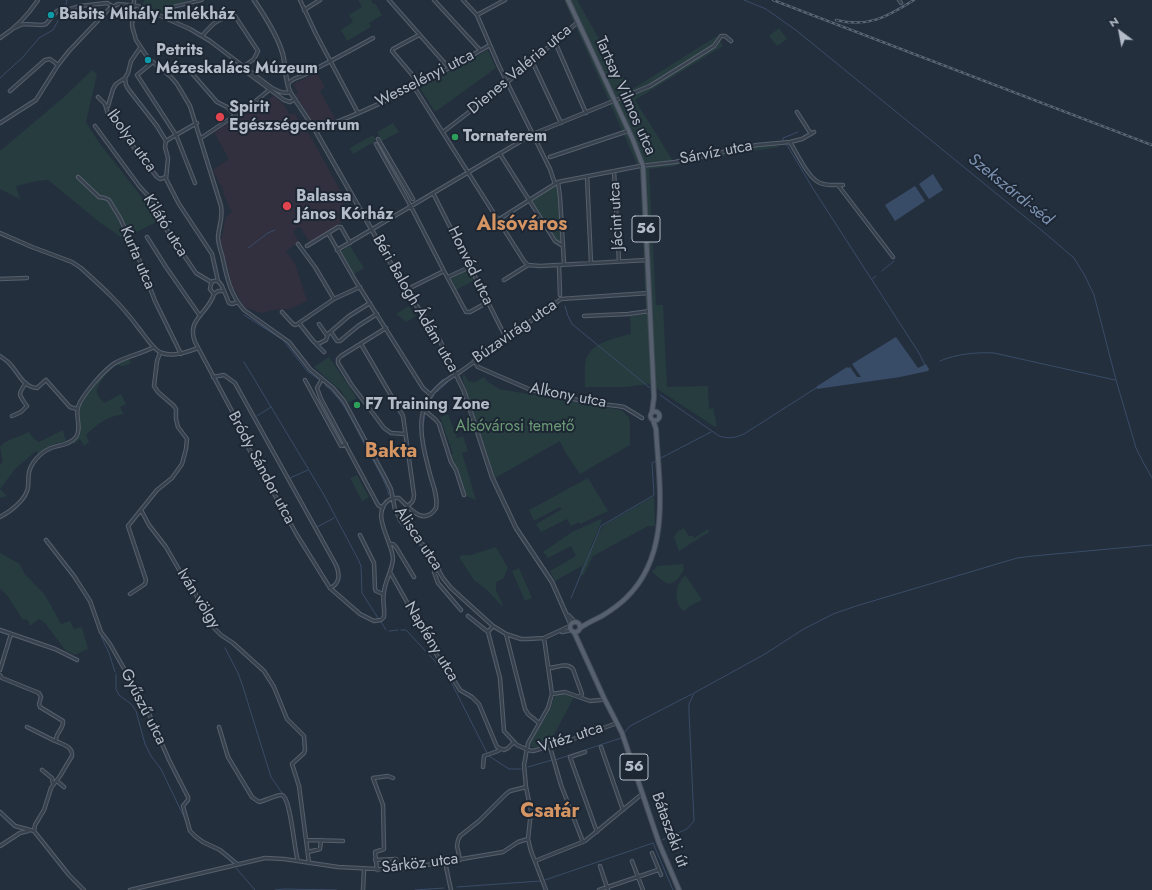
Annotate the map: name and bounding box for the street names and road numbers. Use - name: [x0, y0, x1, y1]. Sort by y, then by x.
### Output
- street label: Dienes Valéria utca: [464, 21, 576, 119]
- street label: Tartsay Vilmos utca: [590, 34, 660, 158]
- street label: Wesselényi utca: [373, 46, 477, 112]
- street label: Ibolya utca: [102, 106, 160, 176]
- street label: Sárvíz utca: [678, 137, 754, 169]
- street label: Jácint utca: [606, 182, 628, 250]
- street label: Kilátó utca: [138, 191, 192, 261]
- road number: 56: [632, 216, 660, 242]
- street label: Kurta utca: [115, 224, 159, 292]
- street label: Honvéd utca: [443, 224, 497, 308]
- street label: Béri Balogh Ádám utca: [368, 232, 462, 376]
- street label: Búzavirág utca: [469, 296, 561, 368]
- street label: Alkony utca: [528, 379, 608, 413]
- street label: Bródy Sándor utca: [223, 409, 299, 527]
- street label: Alisca utca: [390, 504, 446, 574]
- street label: Iván völgy: [172, 565, 224, 633]
- street label: Napfény utca: [400, 599, 462, 685]
- street label: Gyűszű utca: [116, 666, 170, 748]
- street label: Vitéz utca: [536, 719, 606, 757]
- road number: 56: [620, 754, 648, 780]
- street label: Bátaszéki út: [647, 790, 691, 870]
- street label: Sárköz utca: [381, 850, 459, 878]

